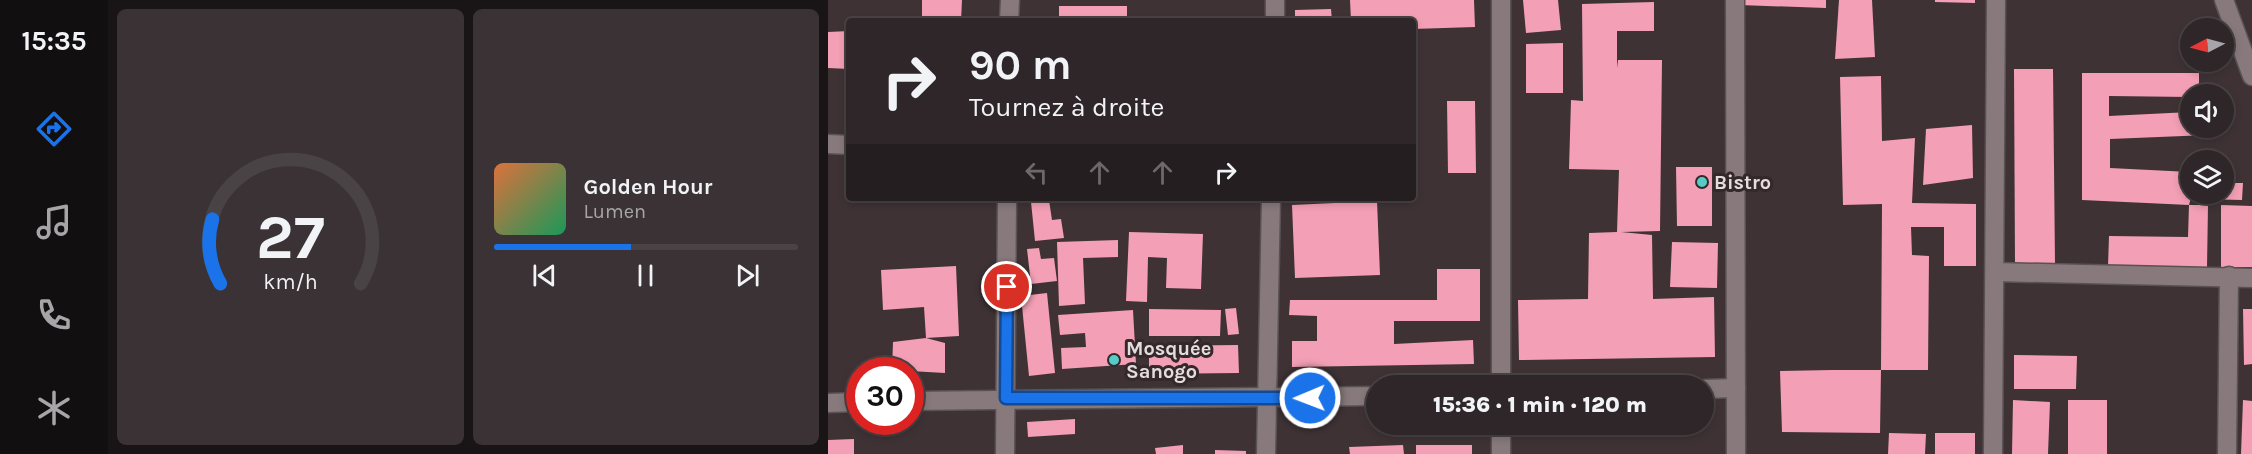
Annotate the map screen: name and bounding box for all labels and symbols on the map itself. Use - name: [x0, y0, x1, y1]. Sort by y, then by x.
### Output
- north arrow: [2180, 18, 2234, 72]
- place label: Bistro: [1714, 171, 1771, 194]
- marker: Bistro: [1695, 175, 1709, 189]
- pin: [981, 261, 1032, 312]
- place label: Mosquée Sanogo: [1126, 337, 1211, 383]
- marker: Mosquée Sanogo: [1107, 353, 1121, 367]
- speed limit sign: 30: [846, 357, 924, 435]
- position arrow: [1278, 366, 1342, 430]

